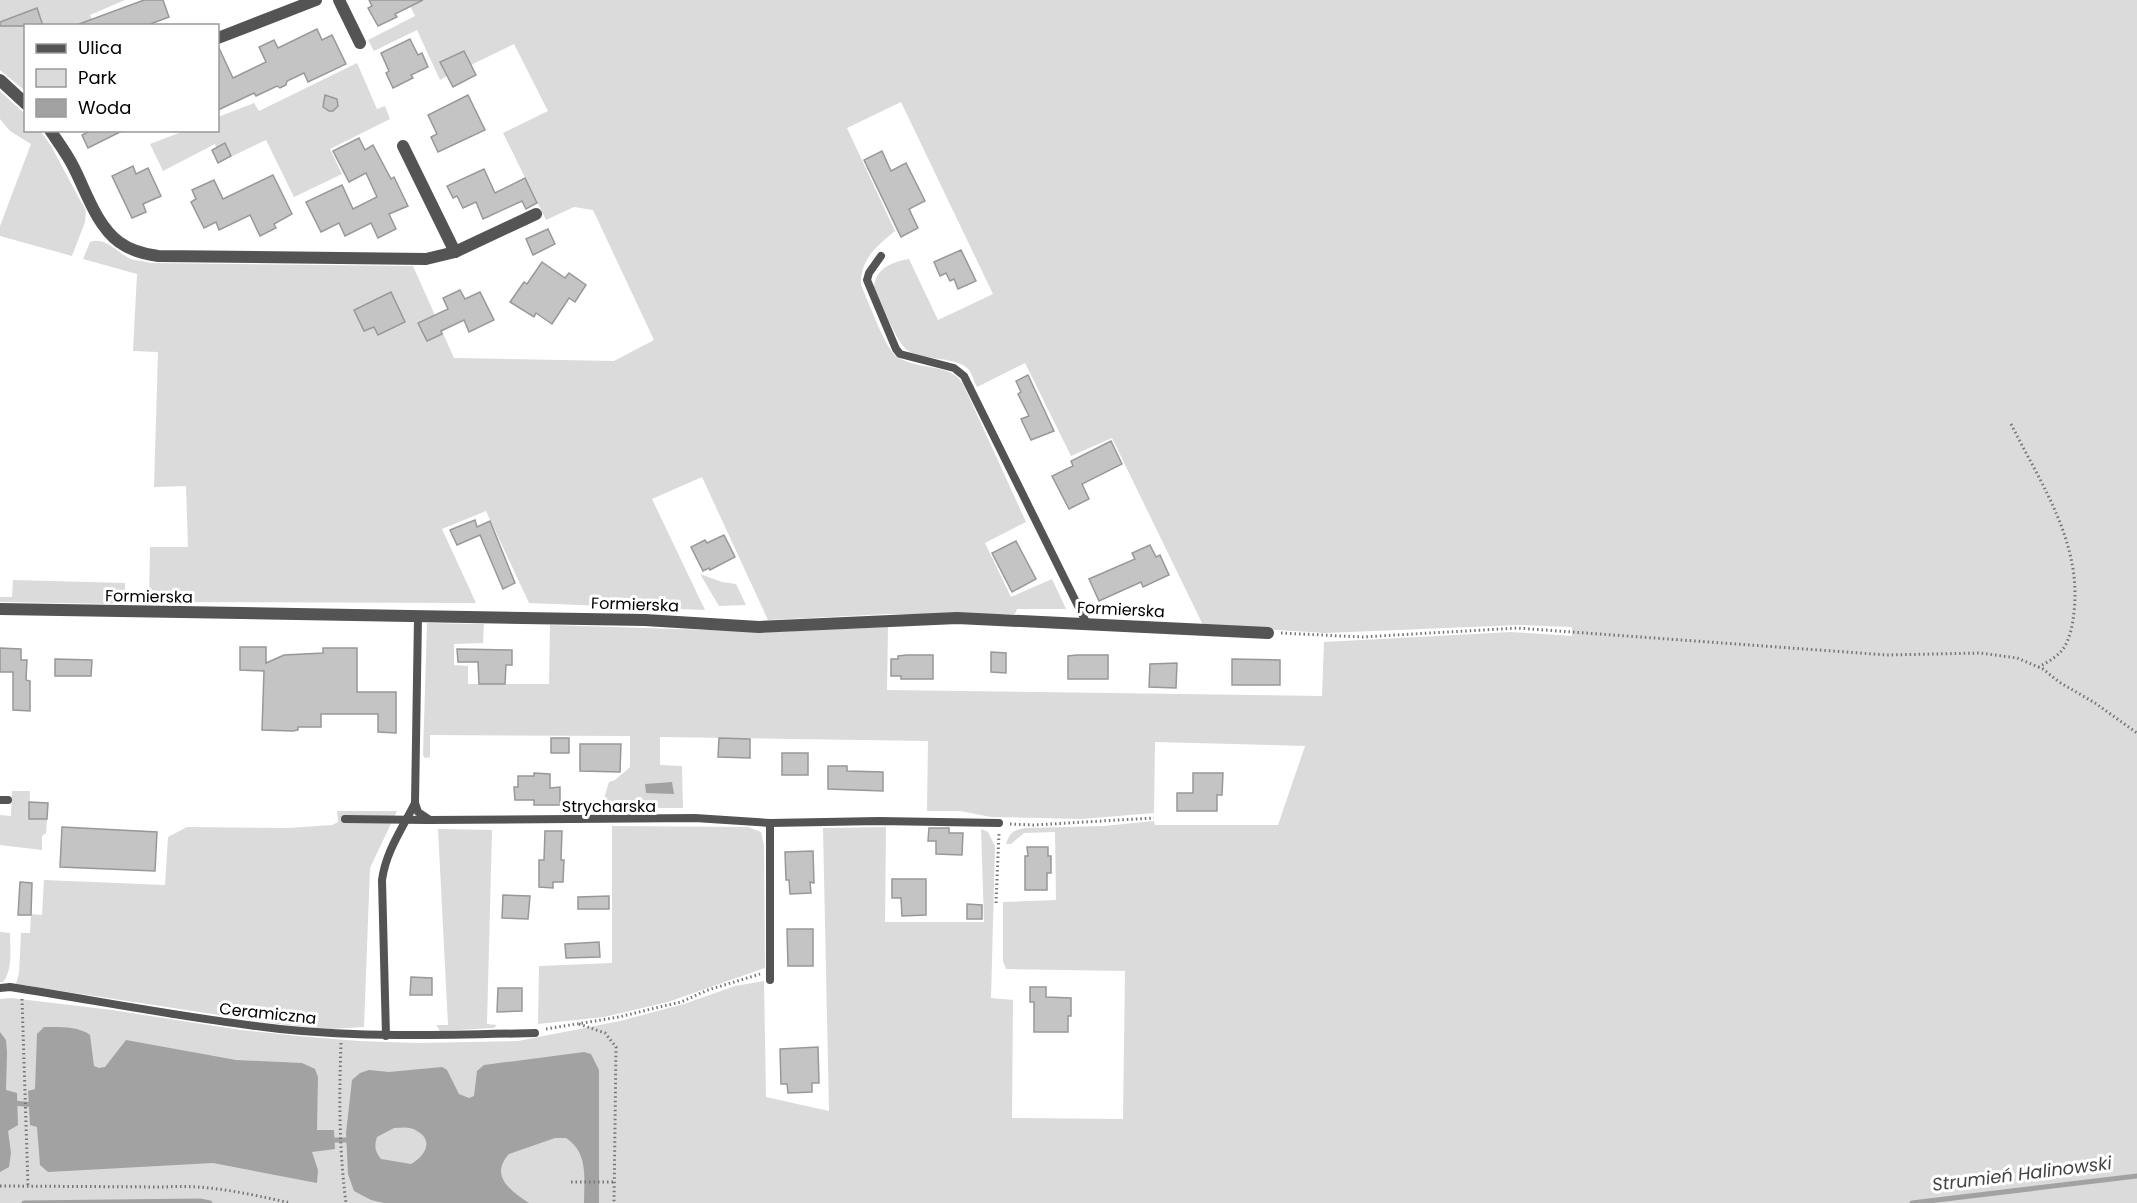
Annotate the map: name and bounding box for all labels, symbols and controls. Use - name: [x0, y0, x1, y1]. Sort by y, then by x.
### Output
- legend: [24, 24, 219, 132]
- text: Ulica: [78, 35, 122, 60]
- text: Park: [78, 65, 117, 90]
- text: Woda: [78, 95, 131, 120]
- street label: Formierska: [105, 584, 193, 609]
- street label: Formierska: [591, 591, 679, 618]
- street label: Formierska: [1076, 596, 1166, 623]
- street label: Strycharska: [562, 795, 656, 818]
- street label: Ceramiczna: [218, 997, 318, 1030]
- water label: Strumień Halinowski: [1931, 1150, 2114, 1197]

